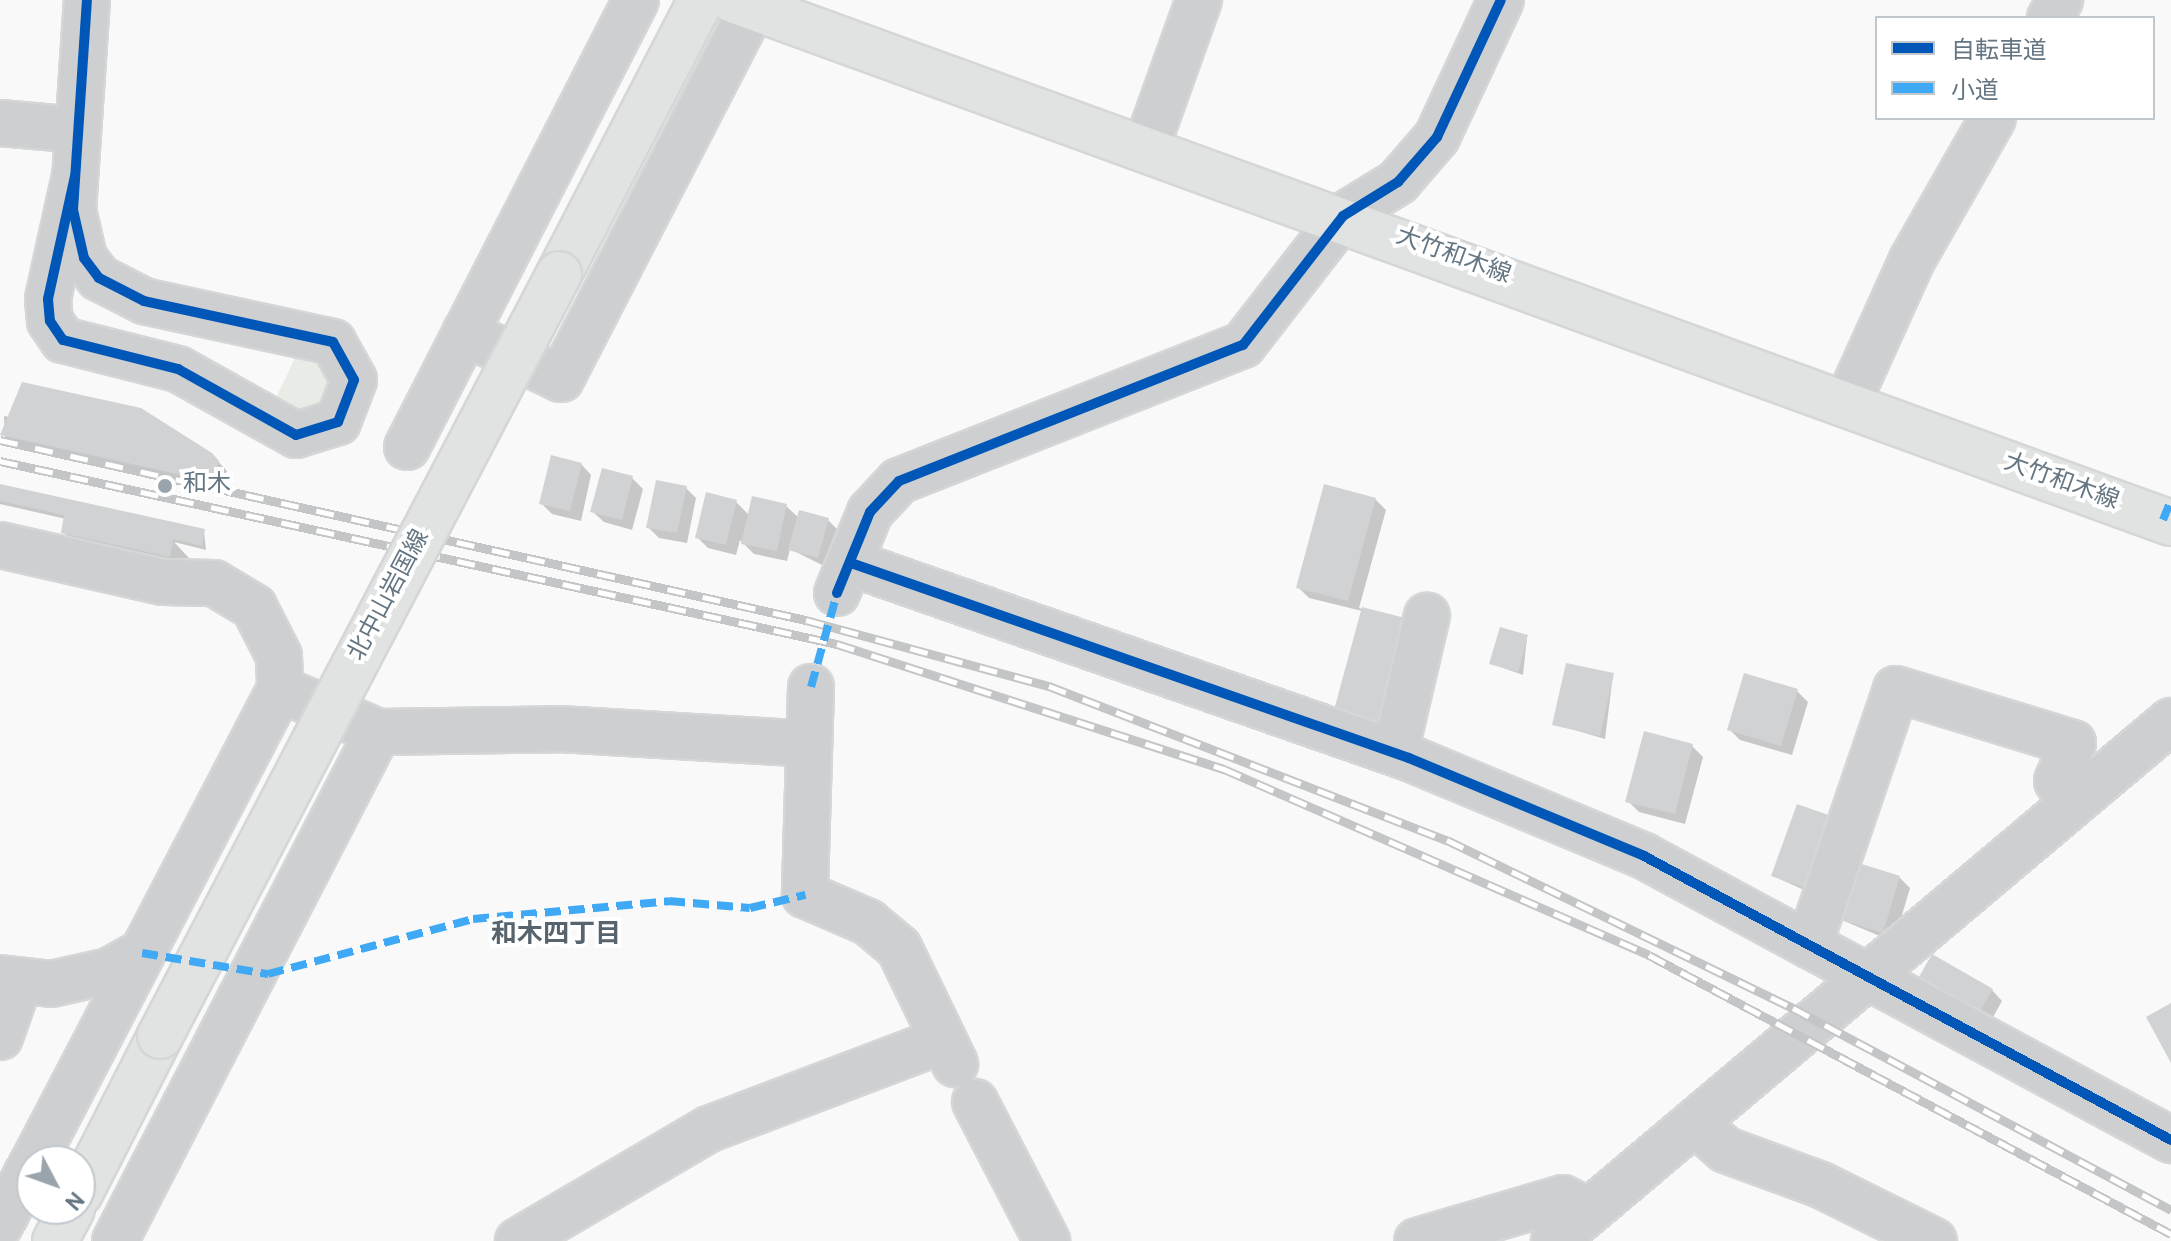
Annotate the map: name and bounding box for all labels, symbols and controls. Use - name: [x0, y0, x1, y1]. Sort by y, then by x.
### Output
- legend: [1875, 16, 2155, 120]
- text: 自転車道: [1951, 37, 2047, 67]
- text: 小道: [1951, 77, 1999, 107]
- street label: 大竹和木線: [1392, 223, 1514, 291]
- street label: 大竹和木線: [2000, 449, 2122, 517]
- place label: 和木: [183, 472, 231, 500]
- marker: 和木: [154, 475, 176, 497]
- street label: 北中山岩国線: [343, 526, 437, 666]
- district label: 和木四丁目: [491, 920, 621, 952]
- north arrow: [16, 1145, 96, 1225]
- text: N: [58, 1185, 88, 1215]

